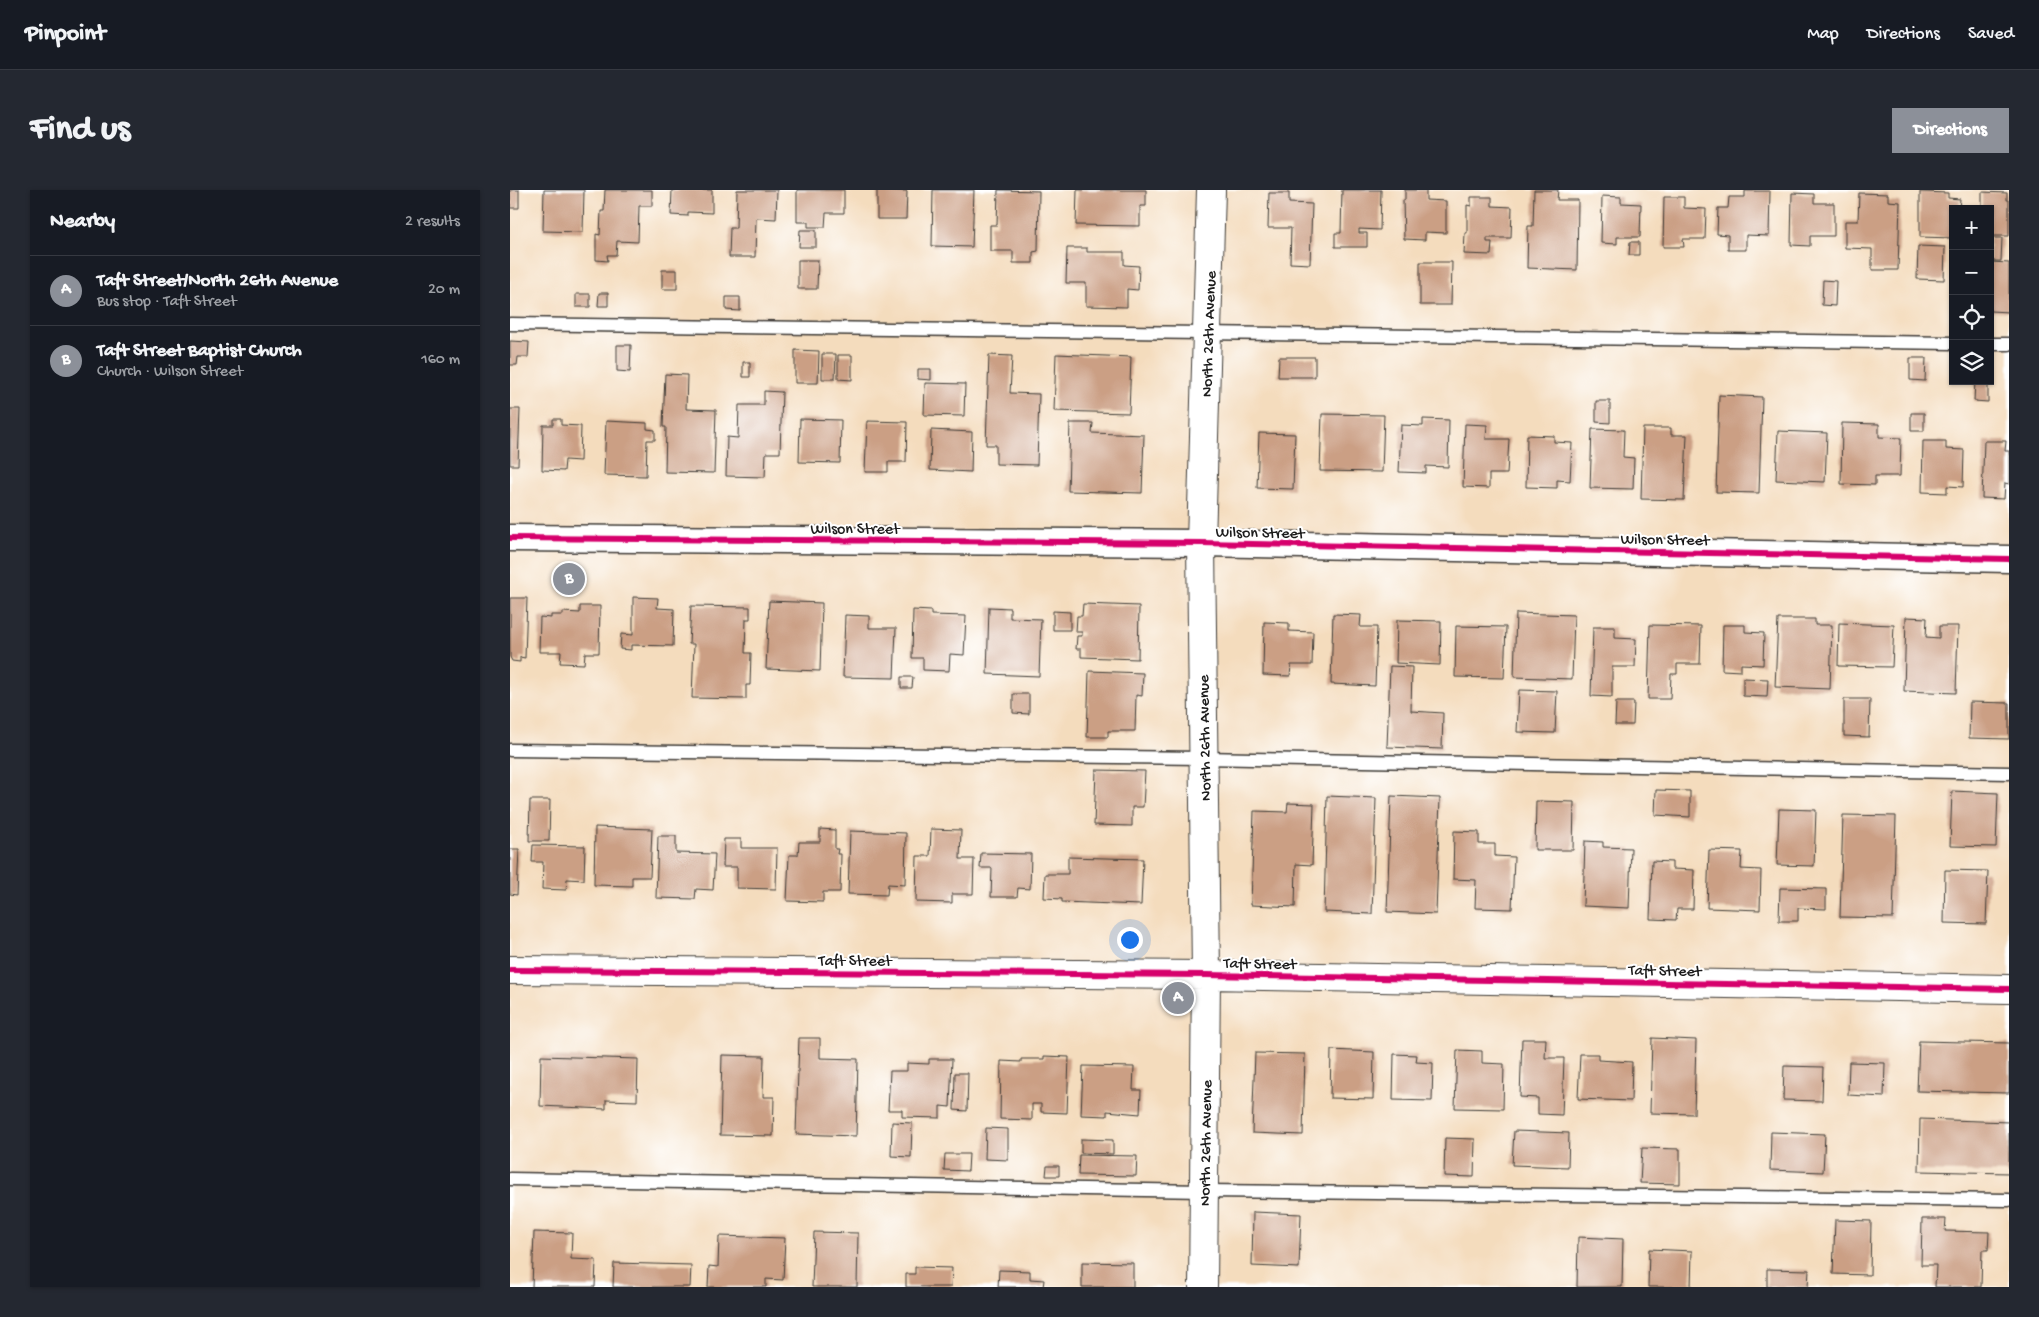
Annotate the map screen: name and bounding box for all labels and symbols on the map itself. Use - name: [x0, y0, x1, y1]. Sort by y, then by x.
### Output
- street label: North 26th Avenue: [1199, 270, 1222, 398]
- street label: Wilson Street: [811, 521, 901, 540]
- street label: Wilson Street: [1215, 524, 1306, 545]
- street label: Wilson Street: [1620, 531, 1711, 552]
- pin: B: [553, 560, 585, 598]
- street label: North 26th Avenue: [1196, 674, 1217, 801]
- your location: [1117, 927, 1143, 953]
- street label: Taft Street: [818, 953, 893, 972]
- street label: Taft Street: [1222, 955, 1298, 976]
- street label: Taft Street: [1627, 962, 1703, 983]
- pin: A: [1162, 979, 1194, 1017]
- street label: North 26th Avenue: [1197, 1079, 1218, 1206]

